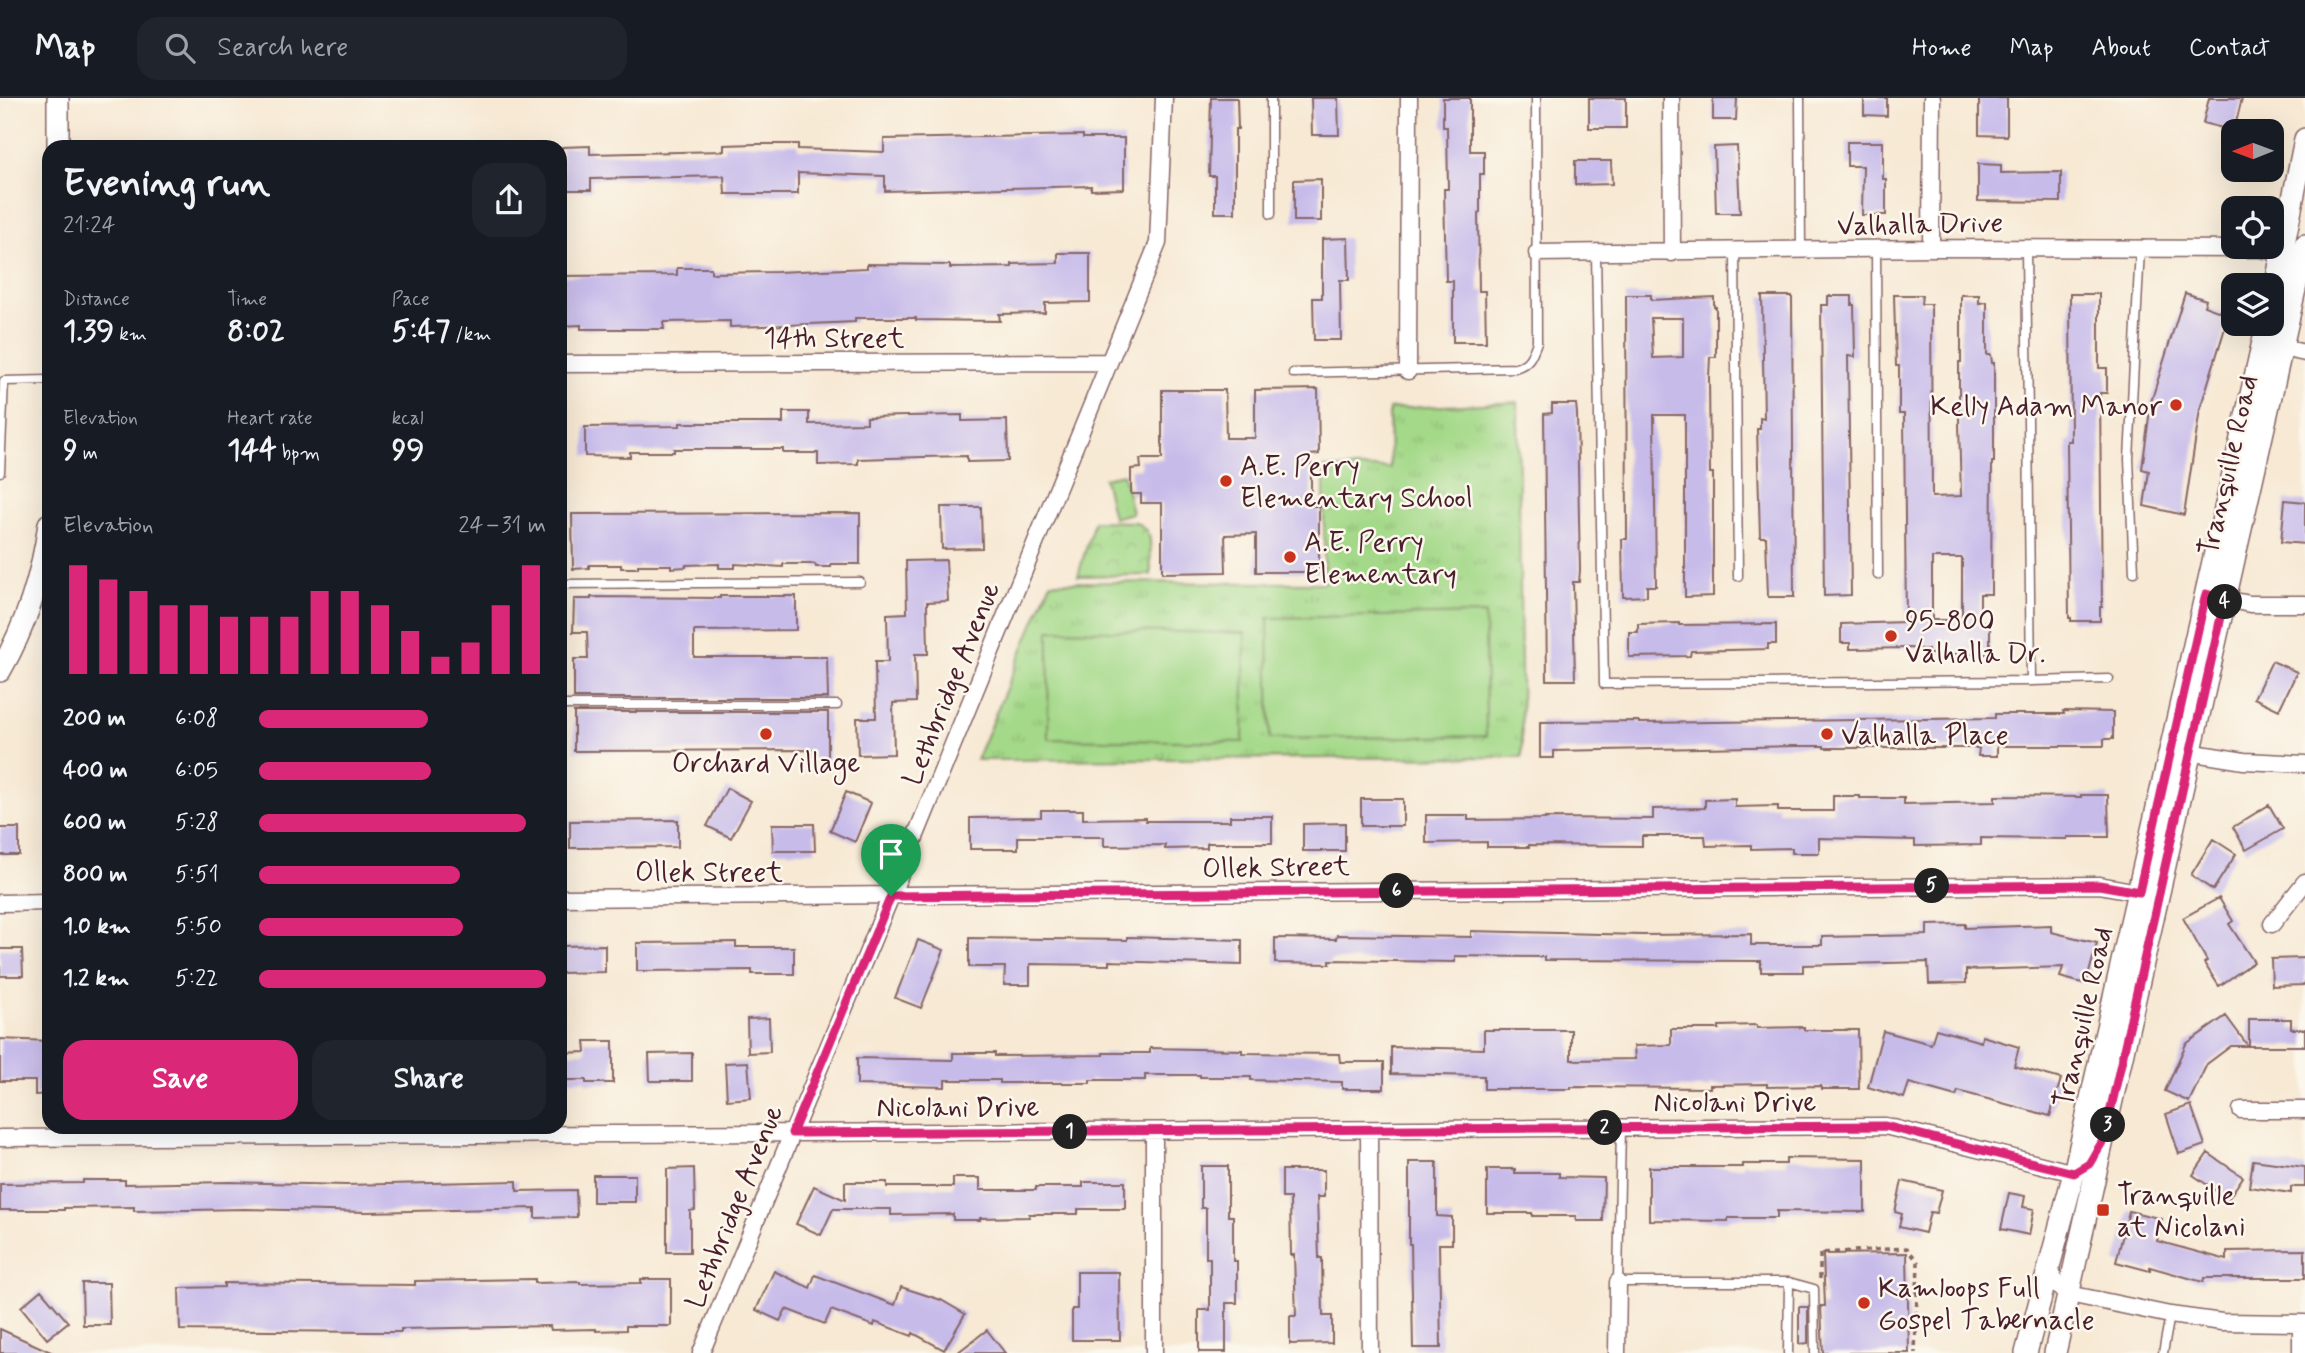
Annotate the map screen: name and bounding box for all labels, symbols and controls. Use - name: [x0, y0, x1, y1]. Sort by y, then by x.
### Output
- search box: [137, 17, 627, 80]
- text: Map: [35, 26, 95, 70]
- icon: search: [161, 29, 199, 67]
- text: Search here: [217, 31, 348, 65]
- text: Home: [1912, 33, 1972, 64]
- text: Map: [2010, 33, 2054, 64]
- text: About: [2092, 33, 2151, 64]
- text: Contact: [2189, 33, 2270, 64]
- north arrow: [2221, 119, 2284, 182]
- map controls: [2221, 119, 2284, 336]
- text: Evening run: [63, 160, 270, 209]
- button: share: [472, 163, 546, 237]
- button: locate: [2221, 196, 2284, 259]
- street label: Valhalla Drive: [1836, 206, 2004, 245]
- text: 21:24: [63, 211, 116, 241]
- button: layers: [2221, 273, 2284, 336]
- text: Distance: [63, 287, 130, 312]
- text: Time: [227, 287, 267, 312]
- text: Pace: [392, 287, 429, 312]
- text: 1.39: [63, 312, 114, 351]
- text: 8:02: [227, 312, 285, 351]
- text: 5:47: [392, 312, 450, 351]
- street label: 14th Street: [764, 321, 905, 358]
- text: km: [114, 322, 147, 347]
- text: /km: [450, 322, 491, 347]
- street label: Tranquille Road: [2191, 372, 2268, 560]
- place label: Kelly Adam Manor: [1930, 389, 2163, 426]
- marker: Kelly Adam Manor: [2168, 397, 2184, 413]
- text: Elevation: [63, 406, 138, 431]
- text: Heart rate: [227, 406, 313, 431]
- text: kcal: [392, 406, 424, 431]
- text: 9: [63, 431, 78, 470]
- text: 144: [227, 431, 277, 470]
- text: 99: [392, 431, 424, 470]
- text: m: [78, 441, 98, 466]
- text: bpm: [277, 441, 320, 466]
- place label: A.E. Perry Elementary School: [1240, 449, 1473, 518]
- marker: A.E. Perry Elementary School: [1218, 473, 1234, 489]
- text: Elevation: [63, 511, 154, 541]
- text: 24–31 m: [458, 511, 546, 541]
- place label: A.E. Perry Elementary: [1304, 525, 1457, 594]
- marker: A.E. Perry Elementary: [1282, 549, 1298, 565]
- street label: Lethbridge Avenue: [895, 577, 1010, 791]
- pin: 4: [2208, 584, 2242, 620]
- text: 4: [2219, 589, 2230, 614]
- place label: 95-800 Valhalla Dr.: [1905, 604, 2046, 673]
- marker: 95-800 Valhalla Dr.: [1883, 628, 1899, 644]
- text: 200 m: [63, 704, 126, 734]
- text: 6:08: [175, 704, 218, 734]
- place label: Valhalla Place: [1841, 718, 2009, 755]
- marker: Orchard Village: [758, 726, 774, 742]
- marker: Valhalla Place: [1819, 726, 1835, 742]
- place label: Orchard Village: [672, 746, 860, 785]
- text: 400 m: [63, 756, 128, 786]
- text: 6:05: [175, 756, 218, 786]
- text: 600 m: [63, 808, 126, 838]
- text: 5:28: [175, 808, 219, 838]
- pin: [861, 824, 921, 896]
- icon: arrive: [872, 835, 910, 873]
- street label: Ollek Street: [1202, 849, 1351, 888]
- street label: Ollek Street: [635, 855, 783, 892]
- text: 800 m: [63, 860, 127, 890]
- text: 5:51: [175, 860, 219, 890]
- pin: 5: [1914, 868, 1950, 904]
- text: 5: [1926, 873, 1937, 898]
- pin: 6: [1380, 874, 1414, 908]
- text: 6: [1392, 878, 1401, 903]
- text: 1.0 km: [63, 912, 131, 942]
- text: 5:50: [175, 912, 222, 942]
- street label: Tranquille Road: [2046, 924, 2123, 1112]
- text: 1.2 km: [63, 964, 129, 994]
- text: 5:22: [175, 964, 218, 994]
- button: Save: [63, 1040, 298, 1120]
- button: Share: [312, 1040, 546, 1120]
- street label: Nicolani Drive: [1654, 1085, 1816, 1122]
- street label: Nicolani Drive: [877, 1090, 1039, 1127]
- street label: Lethbridge Avenue: [678, 1100, 793, 1314]
- pin: 3: [2090, 1108, 2126, 1142]
- pin: 2: [1588, 1110, 1622, 1146]
- text: 3: [2103, 1112, 2112, 1137]
- pin: 1: [1052, 1114, 1088, 1150]
- text: 2: [1600, 1115, 1609, 1140]
- text: 1: [1065, 1119, 1074, 1144]
- place label: Tranquille at Nicolani: [2117, 1178, 2246, 1247]
- marker: Tranquille at Nicolani: [2095, 1202, 2111, 1218]
- place label: Kamloops Full Gospel Tabernacle: [1878, 1271, 2095, 1340]
- marker: Kamloops Full Gospel Tabernacle: [1856, 1295, 1872, 1311]

